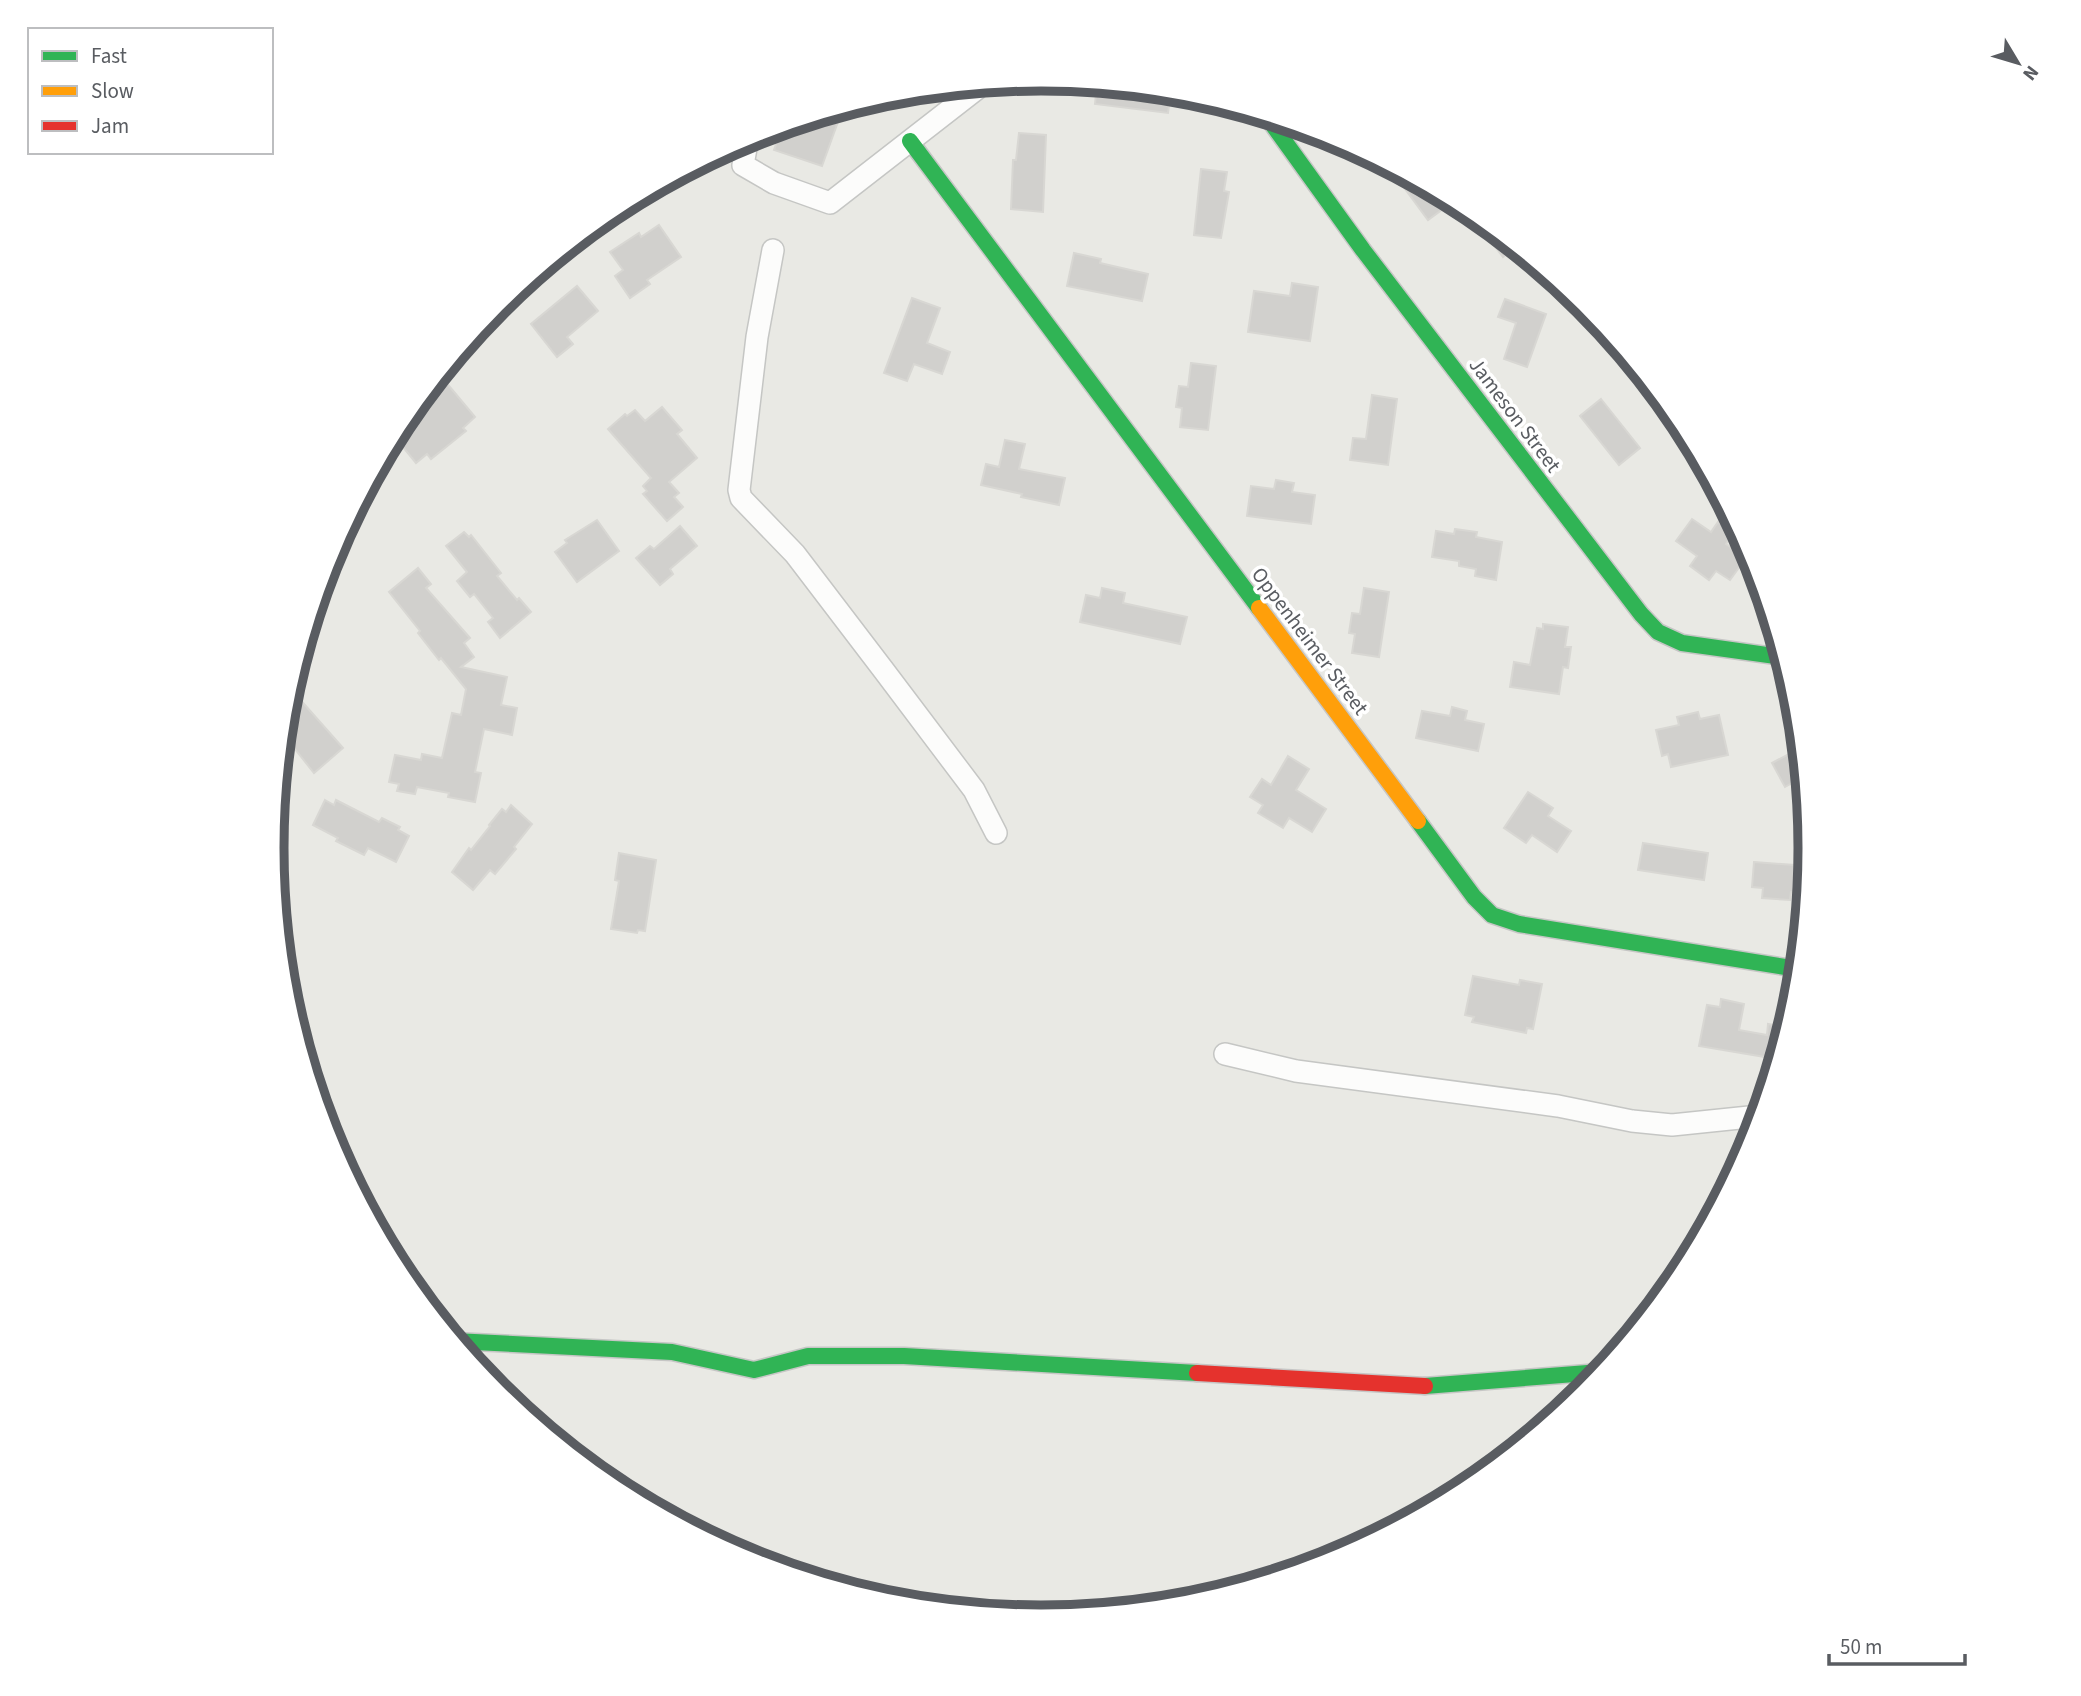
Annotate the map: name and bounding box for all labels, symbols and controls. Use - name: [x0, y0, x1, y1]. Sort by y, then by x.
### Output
- legend: [28, 28, 273, 154]
- north arrow: [1983, 28, 2053, 98]
- text: Fast: [91, 41, 127, 71]
- text: N: [2016, 59, 2045, 86]
- text: Slow: [91, 76, 134, 106]
- text: Jam: [91, 111, 129, 141]
- street label: Jameson Street: [1462, 351, 1568, 479]
- street label: Oppenheimer Street: [1244, 561, 1376, 721]
- scale bar: [1829, 1622, 1966, 1666]
- text: 50 m: [1840, 1632, 1882, 1662]

